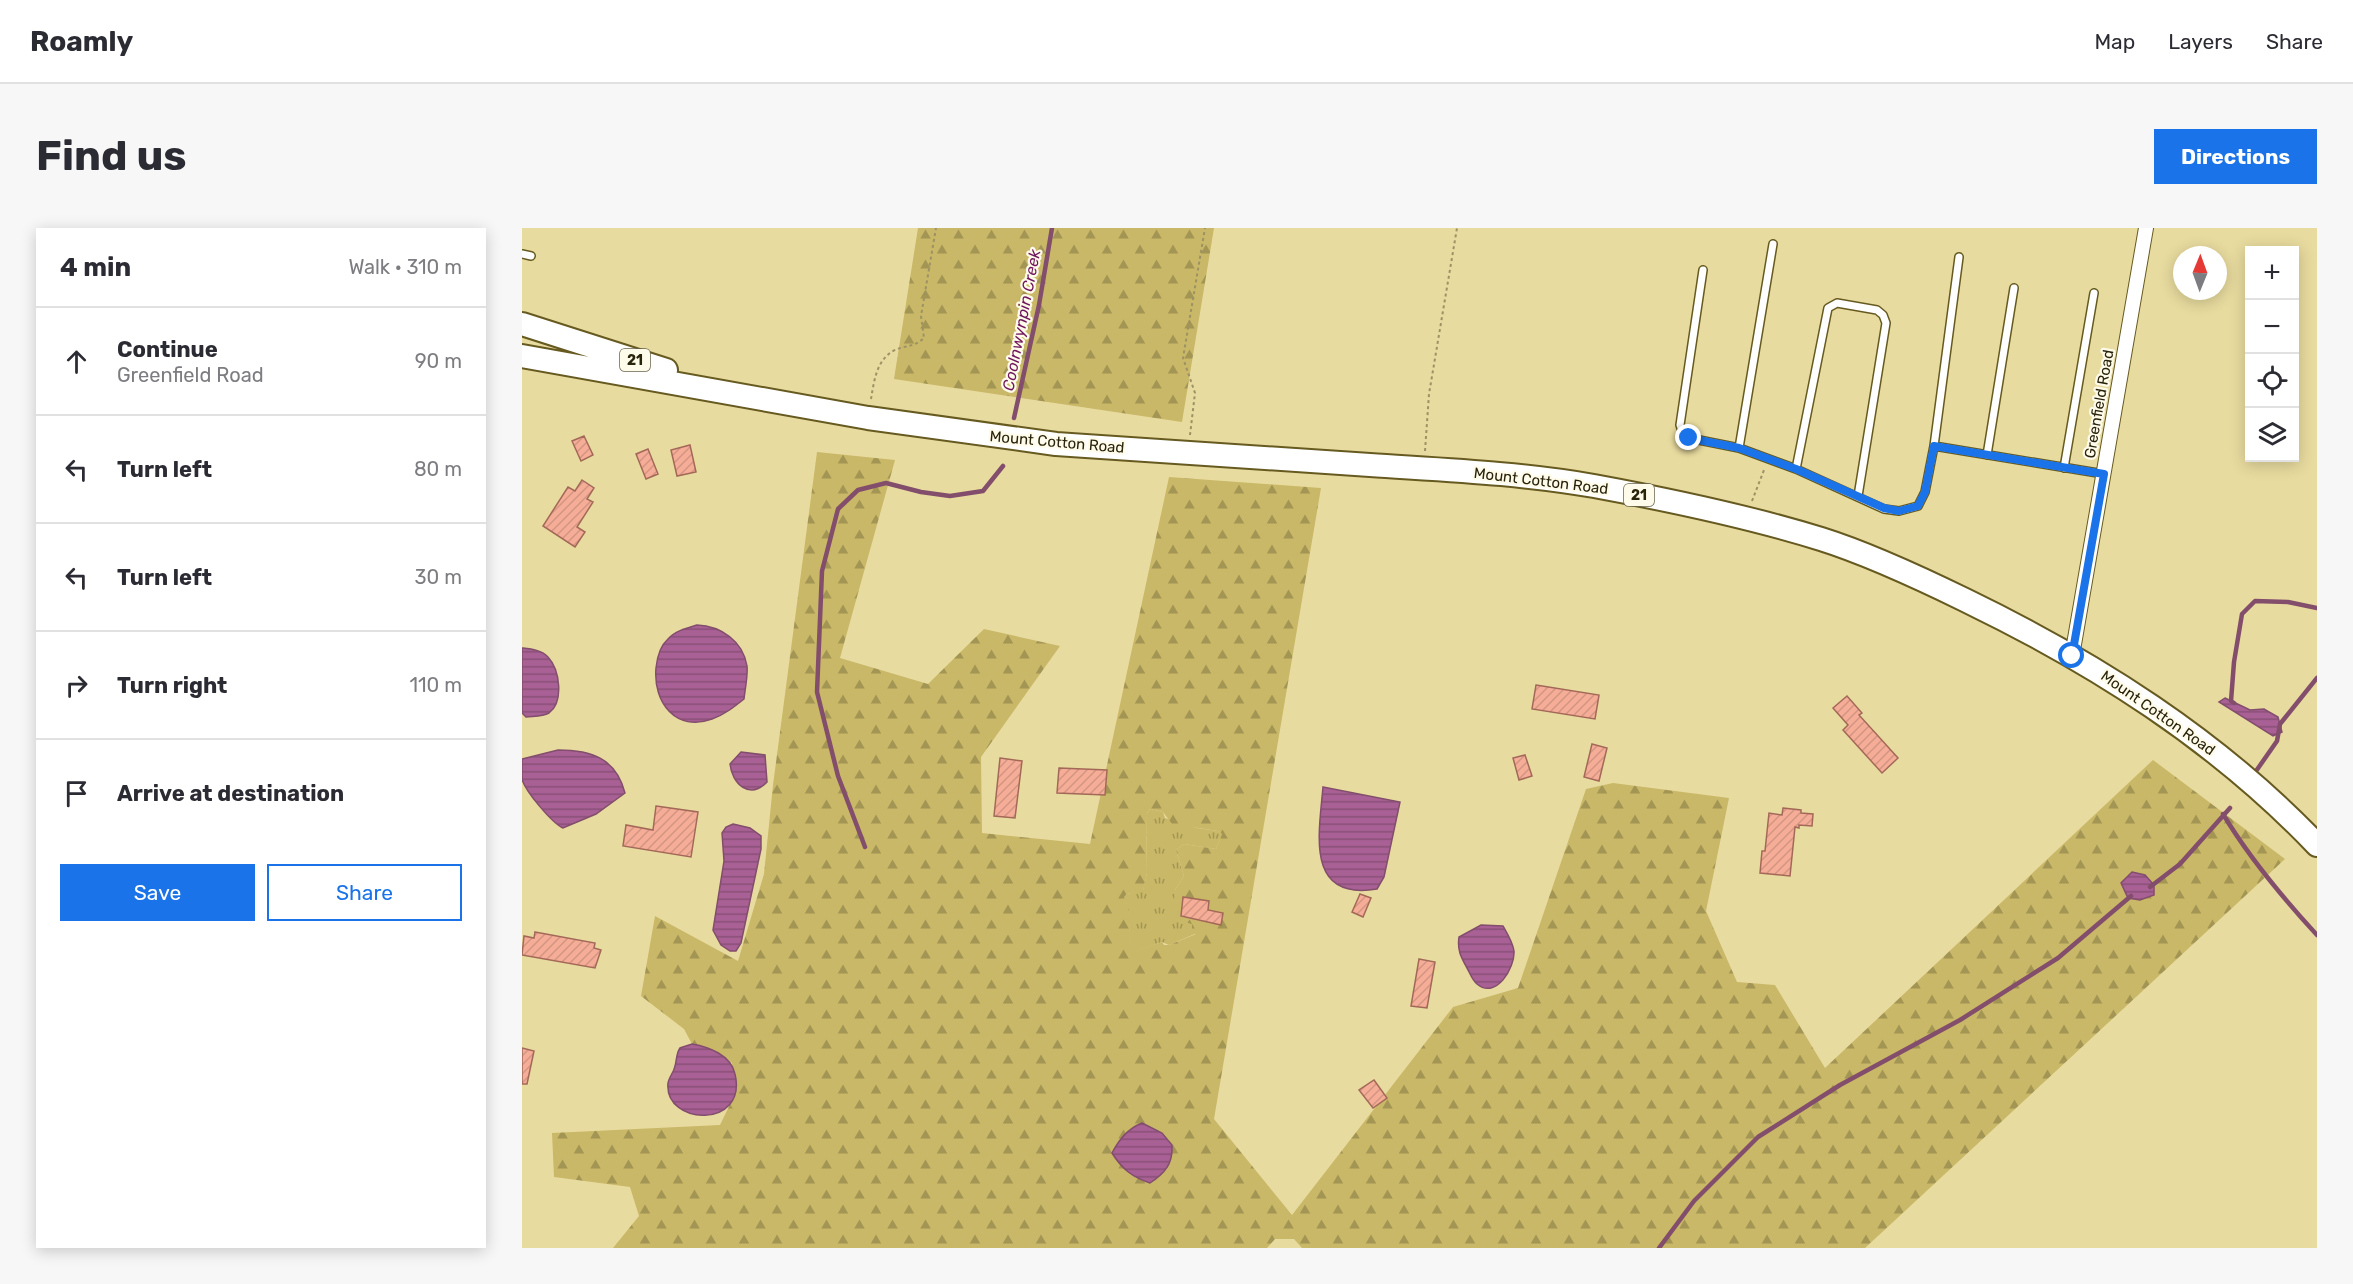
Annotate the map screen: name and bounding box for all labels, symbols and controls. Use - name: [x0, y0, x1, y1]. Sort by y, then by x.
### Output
- text: Roamly: [30, 25, 133, 58]
- text: Map: [2094, 29, 2135, 54]
- text: Layers: [2168, 29, 2233, 54]
- text: Share: [2266, 29, 2323, 54]
- button: Directions: [2154, 129, 2317, 184]
- text: Find us: [36, 131, 187, 181]
- north arrow: [2173, 246, 2227, 300]
- map controls: [2245, 246, 2299, 462]
- button: +: [2245, 246, 2299, 300]
- water label: Coolnwynpin Creek: [998, 247, 1045, 392]
- text: 4 min: [60, 252, 131, 283]
- text: Walk · 310 m: [348, 255, 462, 279]
- button: −: [2245, 300, 2299, 354]
- text: Continue: [117, 336, 218, 363]
- icon: ahead: [60, 345, 93, 378]
- street label: Greenfield Road: [2081, 348, 2117, 460]
- text: 90 m: [415, 349, 462, 373]
- road number: 21: [620, 349, 650, 371]
- button: locate: [2245, 354, 2299, 408]
- text: Greenfield Road: [117, 363, 264, 387]
- button: layers: [2245, 408, 2299, 462]
- route end: [1675, 424, 1701, 450]
- street label: Mount Cotton Road: [989, 427, 1125, 457]
- icon: left: [60, 453, 93, 486]
- text: Turn left: [117, 456, 212, 483]
- text: 80 m: [414, 457, 462, 481]
- street label: Mount Cotton Road: [1473, 464, 1609, 498]
- road number: 21: [1624, 484, 1654, 506]
- icon: left: [60, 561, 93, 594]
- text: Turn left: [117, 564, 212, 591]
- text: 30 m: [415, 565, 462, 589]
- route start: [2058, 642, 2084, 668]
- street label: Mount Cotton Road: [2097, 667, 2219, 759]
- icon: right: [60, 669, 93, 702]
- text: Turn right: [117, 672, 227, 699]
- text: 110 m: [410, 673, 462, 697]
- icon: arrive: [60, 777, 93, 810]
- text: Arrive at destination: [117, 780, 344, 807]
- button: Save: [60, 864, 255, 921]
- button: Share: [267, 864, 462, 921]

